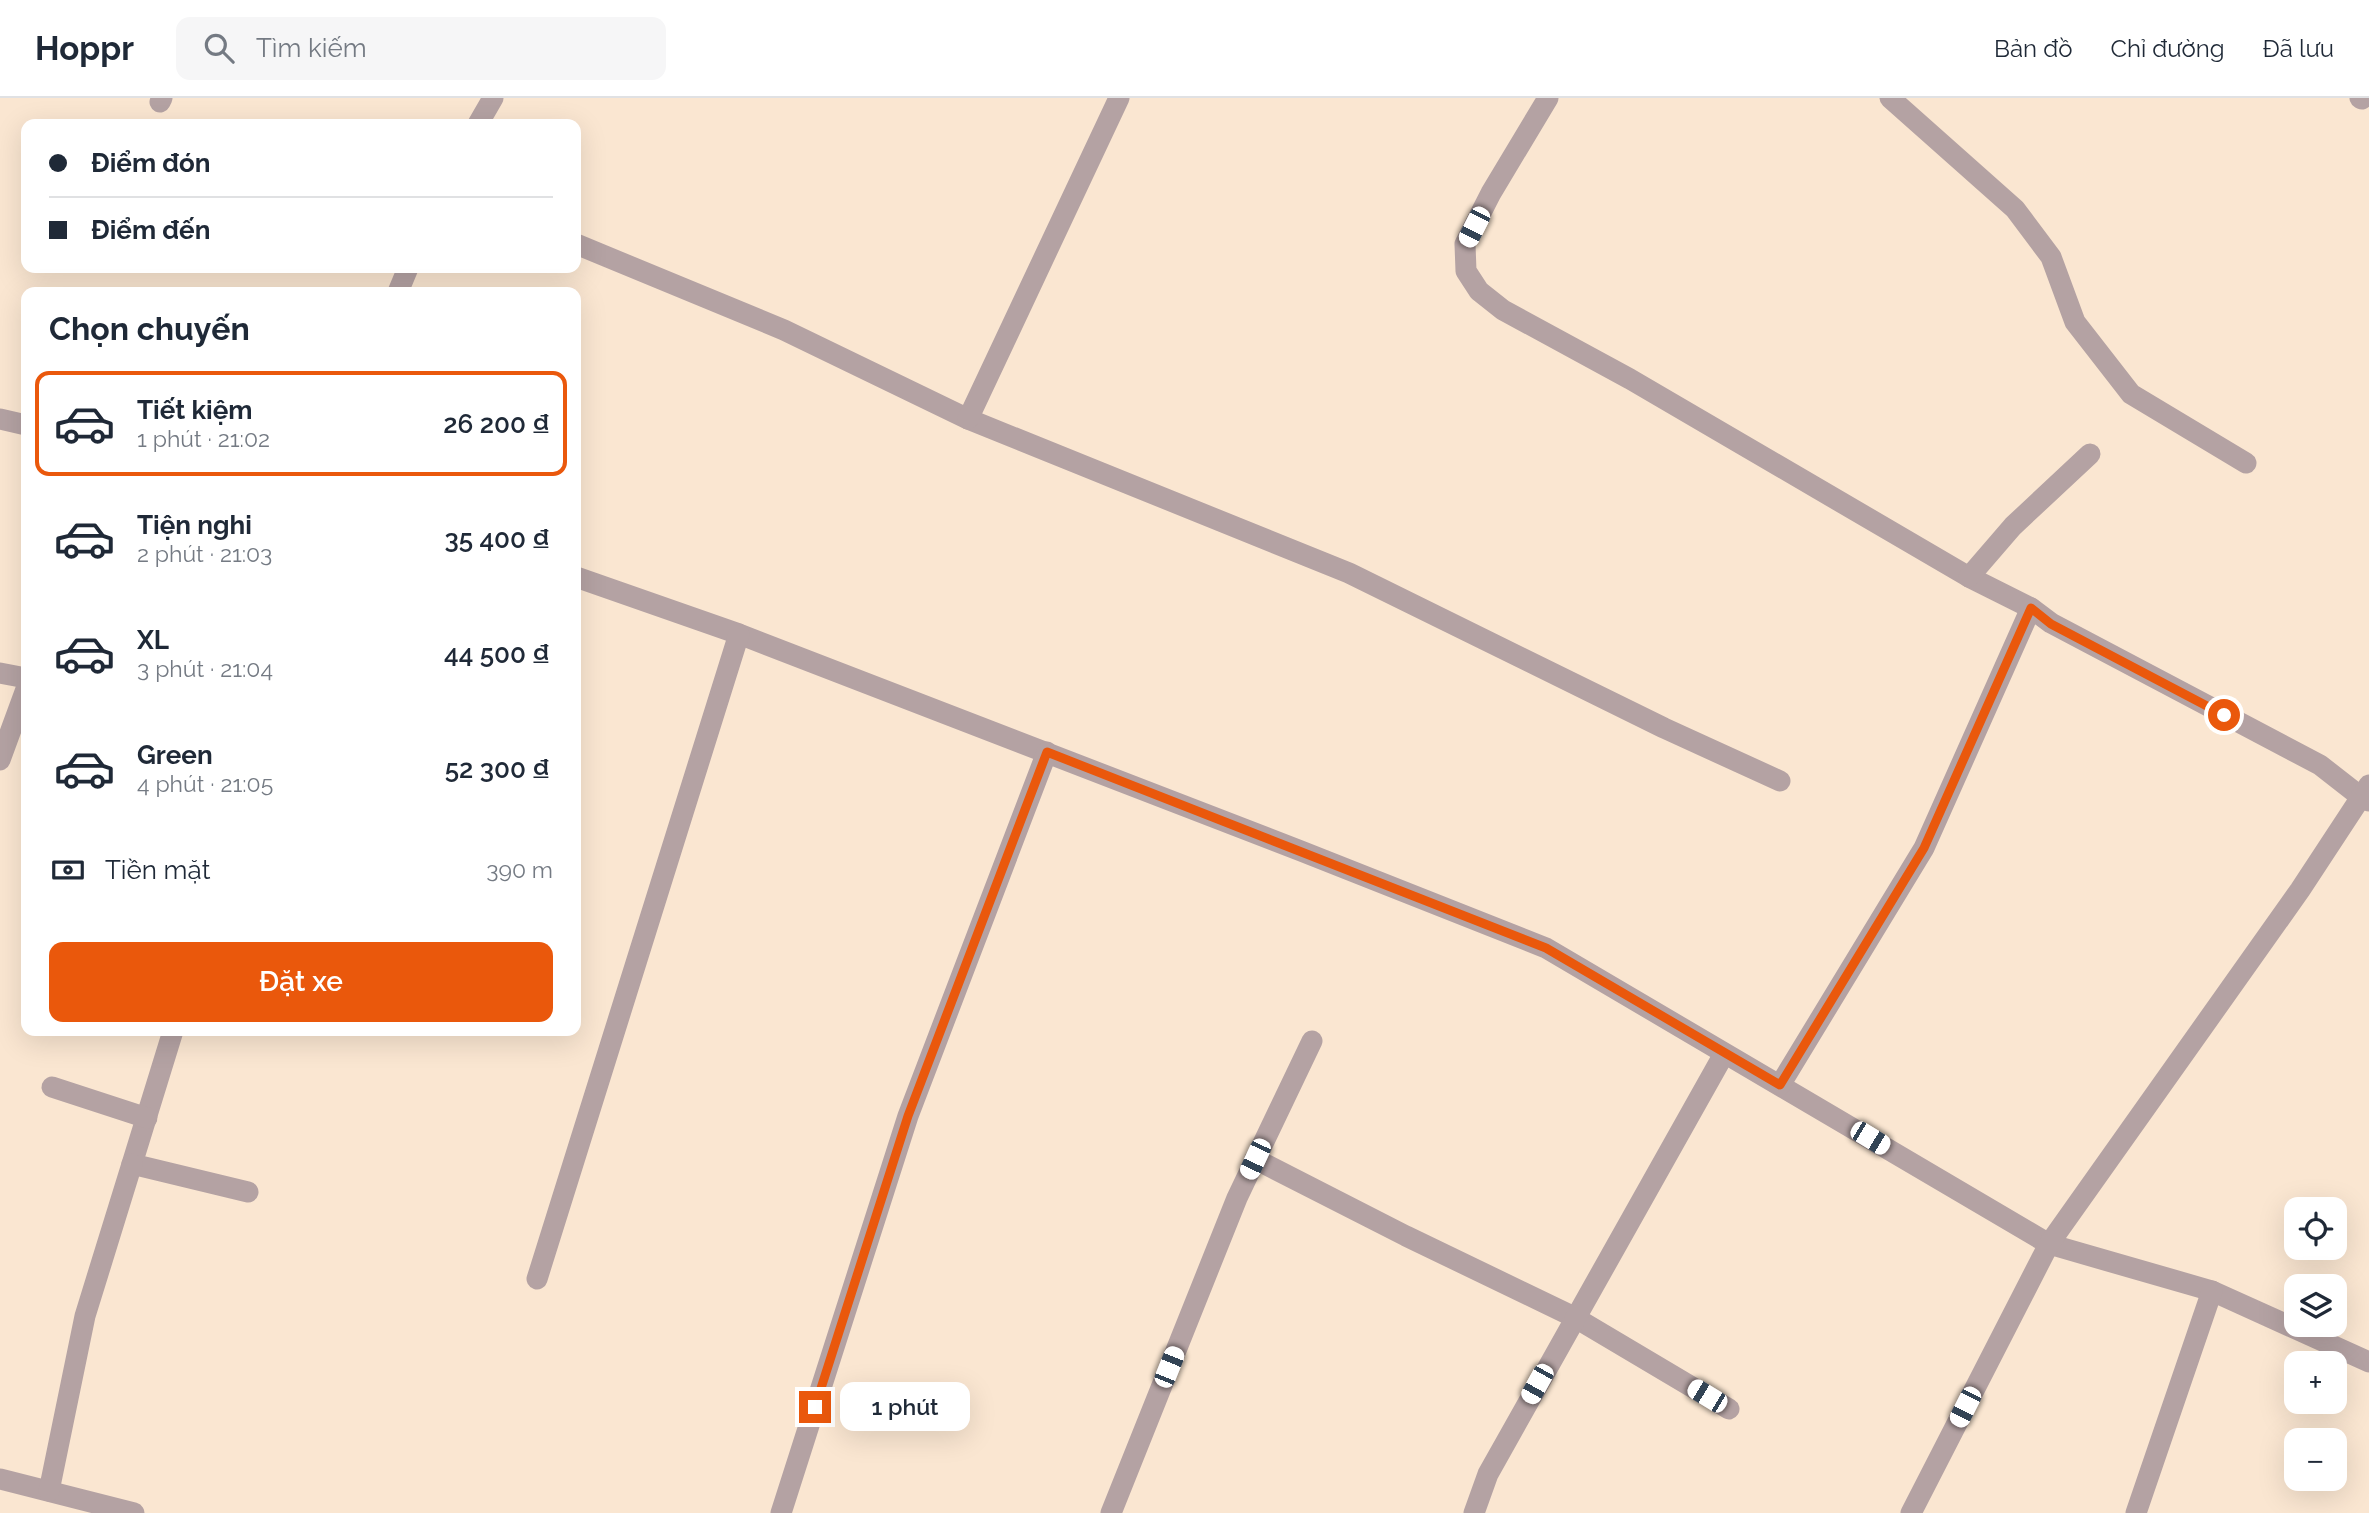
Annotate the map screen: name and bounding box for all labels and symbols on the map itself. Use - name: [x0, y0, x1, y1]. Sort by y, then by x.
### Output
- car: [1456, 204, 1493, 250]
- route start: [2208, 699, 2240, 731]
- car: [1847, 1118, 1894, 1158]
- car: [1237, 1136, 1274, 1182]
- car: [1152, 1344, 1187, 1390]
- car: [1518, 1361, 1557, 1407]
- car: [1684, 1376, 1731, 1416]
- callout: 1 phút: [840, 1382, 969, 1432]
- car: [1947, 1384, 1984, 1430]
- route end: [799, 1391, 831, 1423]

